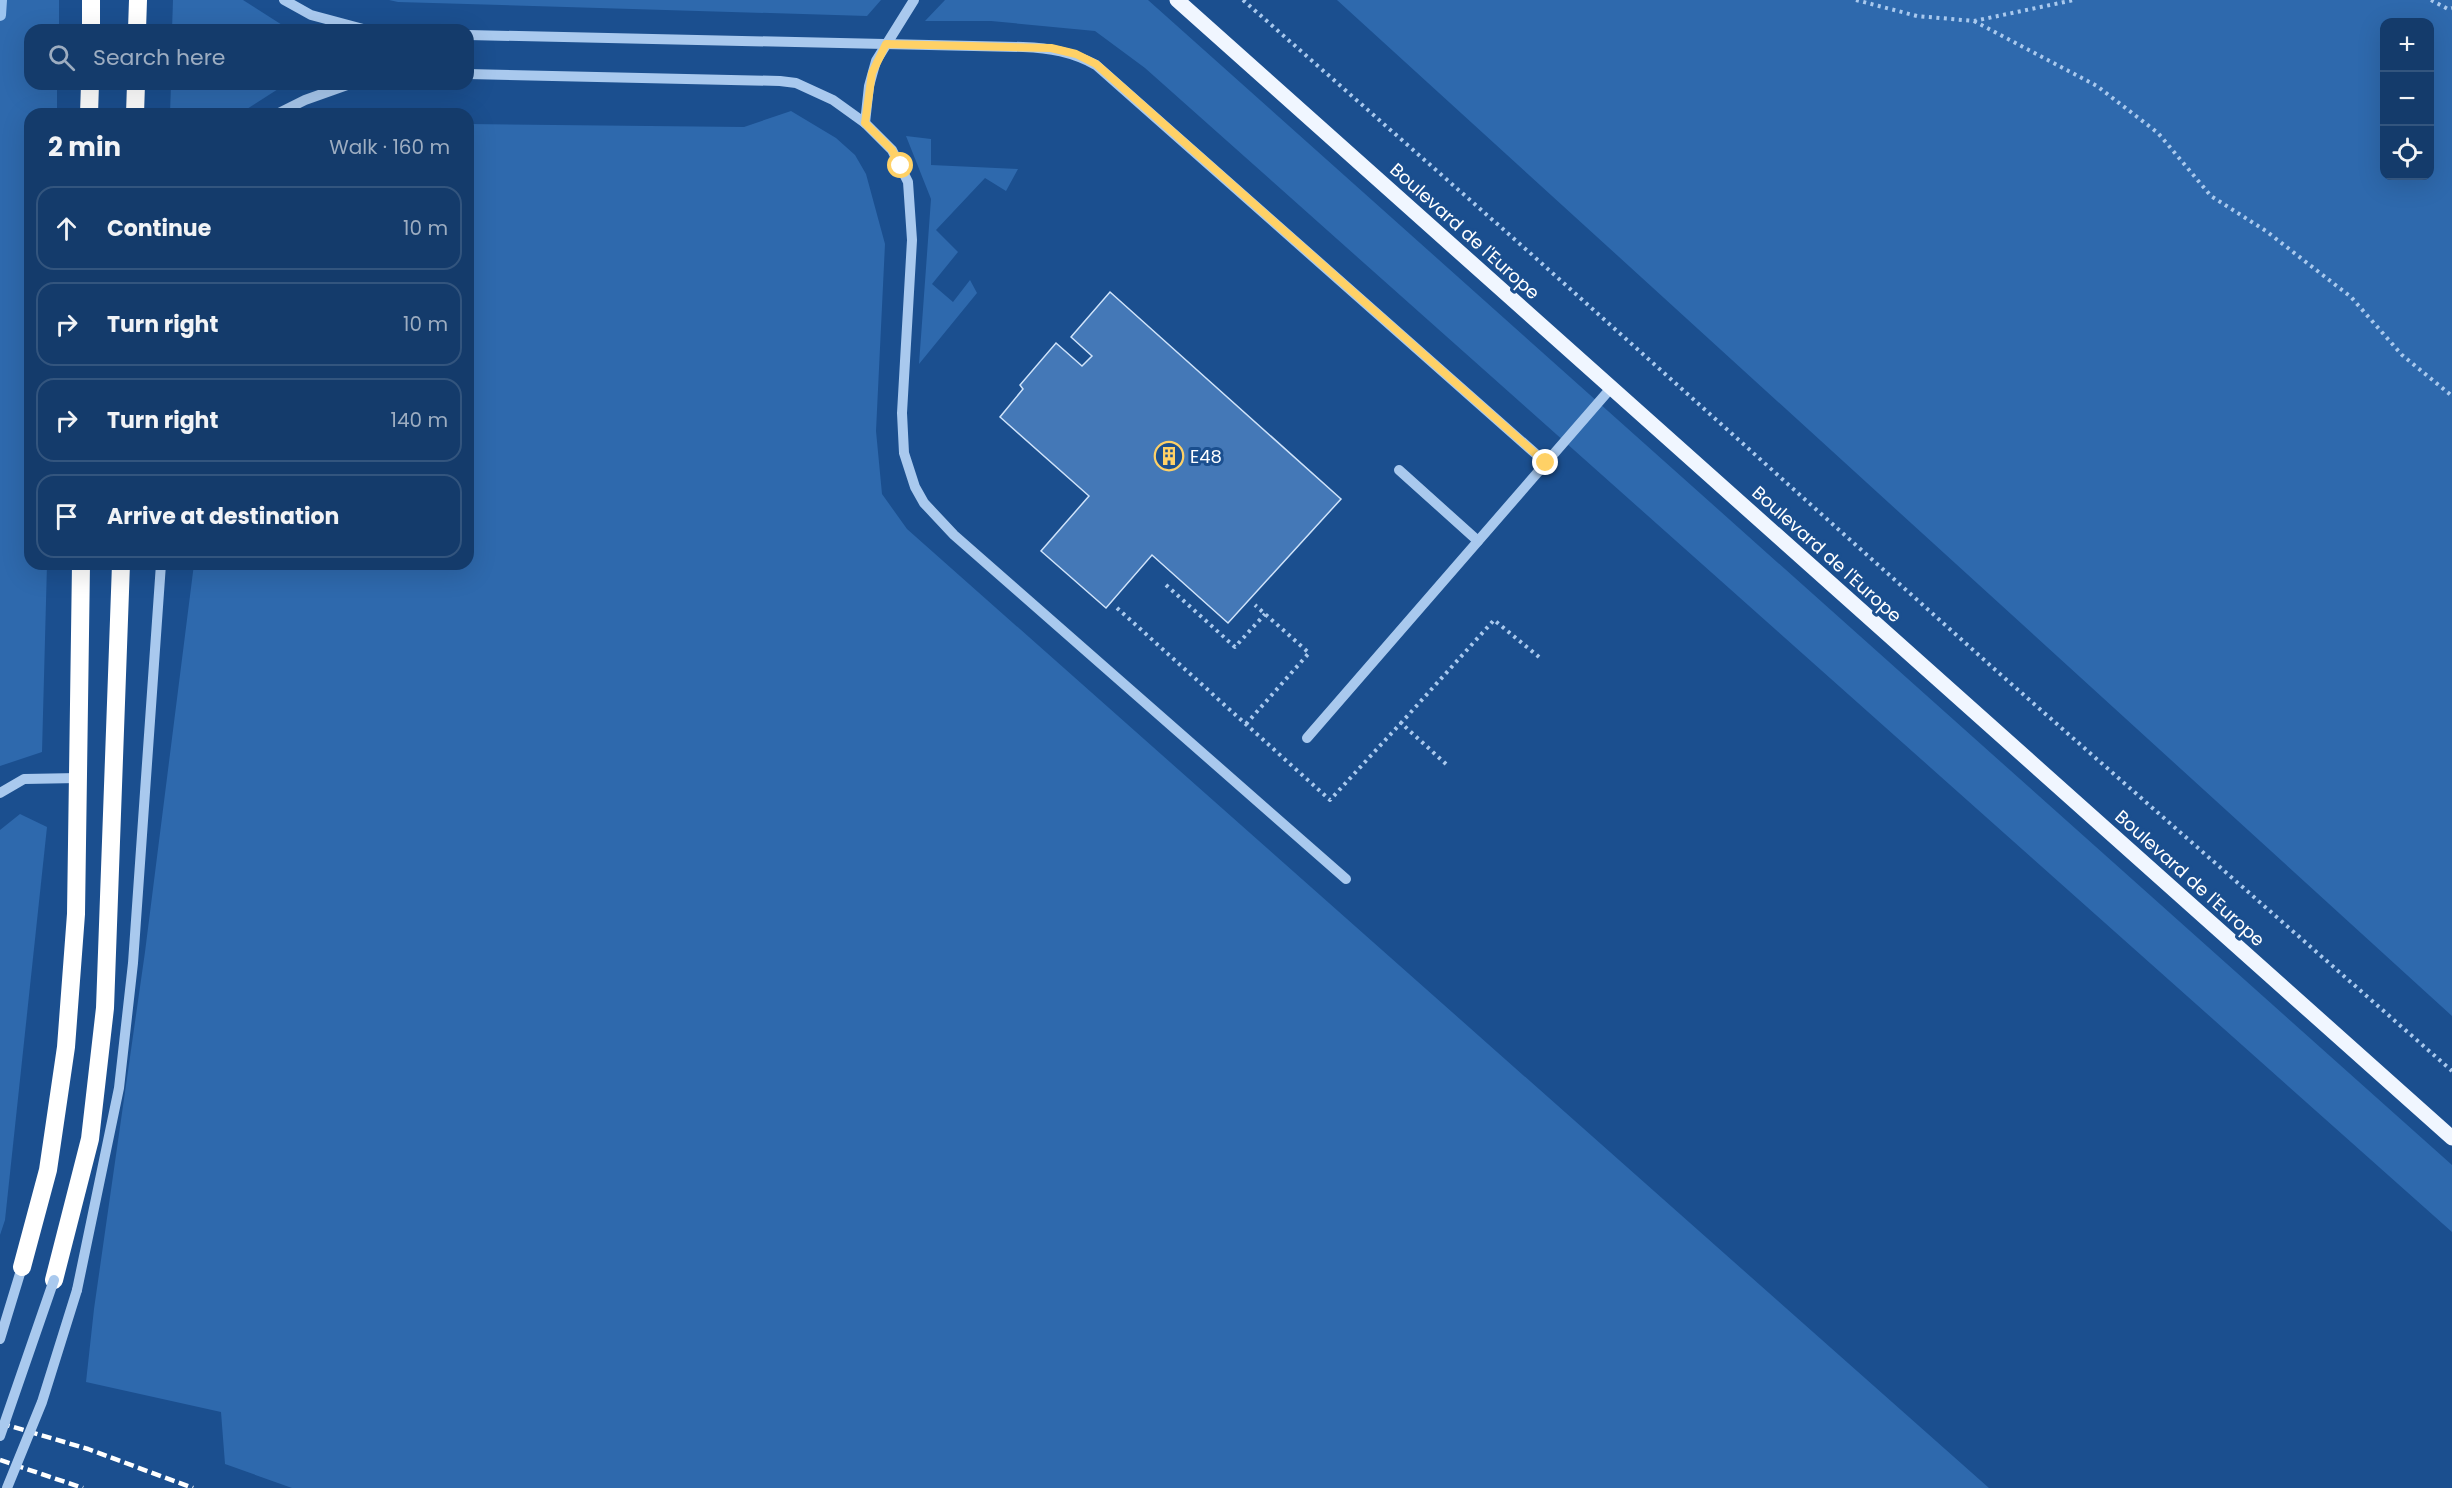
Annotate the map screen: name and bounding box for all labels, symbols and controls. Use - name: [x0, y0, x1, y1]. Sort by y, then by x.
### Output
- map controls: [2380, 18, 2434, 180]
- button: +: [2380, 18, 2434, 72]
- search box: [24, 24, 474, 90]
- icon: search: [45, 41, 78, 74]
- text: Search here: [93, 42, 226, 73]
- button: −: [2380, 72, 2434, 126]
- button: locate: [2380, 126, 2434, 180]
- text: 2 min: [48, 129, 121, 165]
- text: Walk · 160 m: [329, 133, 450, 161]
- route start: [887, 152, 913, 178]
- street label: Boulevard de l'Europe: [1385, 157, 1545, 305]
- icon: ahead: [50, 212, 83, 245]
- text: Continue: [107, 213, 211, 244]
- text: 10 m: [403, 214, 448, 242]
- icon: right: [50, 308, 83, 341]
- text: Turn right: [107, 309, 218, 340]
- text: 10 m: [403, 310, 448, 338]
- icon: right: [50, 404, 83, 437]
- text: Turn right: [107, 405, 218, 436]
- text: 140 m: [391, 406, 448, 434]
- building icon: E48: [1153, 440, 1185, 472]
- place label: E48: [1190, 444, 1222, 469]
- route end: [1532, 449, 1558, 475]
- street label: Boulevard de l'Europe: [1747, 480, 1907, 628]
- icon: arrive: [50, 500, 83, 533]
- text: Arrive at destination: [107, 501, 339, 532]
- street label: Boulevard de l'Europe: [2110, 804, 2270, 952]

